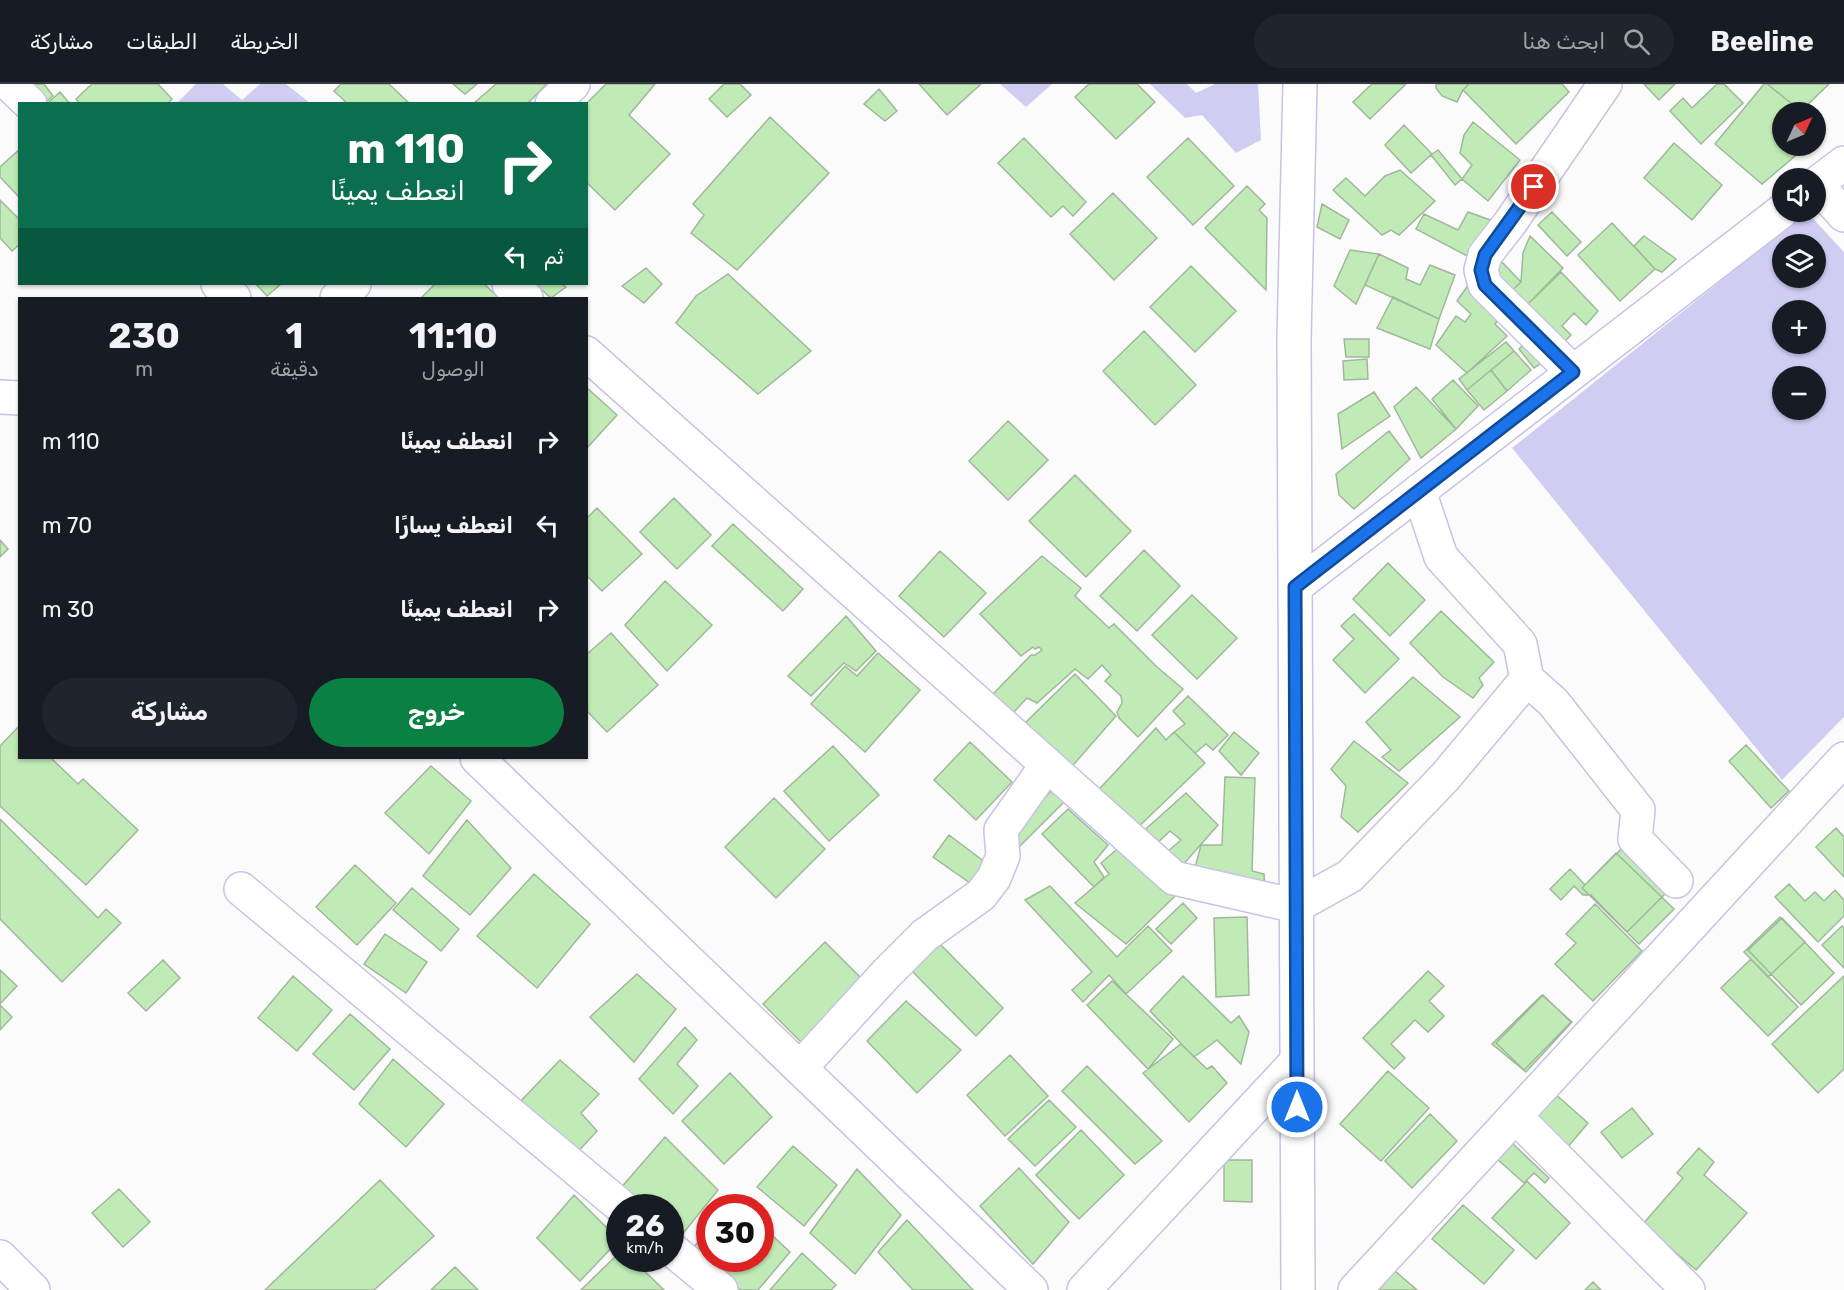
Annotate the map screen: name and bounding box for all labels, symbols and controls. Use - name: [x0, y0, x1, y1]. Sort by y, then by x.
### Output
- search box: [1254, 14, 1674, 68]
- icon: search: [1620, 25, 1653, 58]
- text: Beeline: [1710, 25, 1814, 58]
- text: ابحث هنا: [1522, 28, 1605, 55]
- text: مشاركة: [30, 29, 93, 54]
- text: الطبقات: [126, 29, 198, 54]
- text: الخريطة: [231, 29, 299, 54]
- north arrow: [1772, 102, 1826, 156]
- map controls: [1772, 102, 1826, 420]
- text: 110 m: [347, 124, 465, 174]
- icon: right: [486, 126, 564, 204]
- pin: [1508, 161, 1559, 212]
- button: sound: [1772, 168, 1826, 222]
- icon: arrive: [1517, 170, 1550, 203]
- text: انعطف يمينًا: [330, 175, 465, 207]
- button: layers: [1772, 234, 1826, 288]
- icon: left: [499, 240, 532, 273]
- text: ثم: [544, 243, 564, 270]
- button: +: [1772, 300, 1826, 354]
- text: 230: [108, 314, 180, 357]
- text: 1: [286, 314, 303, 357]
- text: 11:10: [409, 314, 498, 357]
- text: m: [135, 357, 153, 381]
- text: دقيقة: [270, 357, 319, 381]
- text: الوصول: [422, 357, 485, 381]
- button: −: [1772, 366, 1826, 420]
- icon: right: [531, 425, 564, 458]
- text: 110 m: [42, 428, 100, 455]
- text: انعطف يمينًا: [400, 428, 513, 455]
- icon: left: [531, 509, 564, 542]
- text: 70 m: [42, 512, 92, 539]
- text: انعطف يسارًا: [394, 512, 513, 539]
- icon: right: [531, 593, 564, 626]
- text: 30 m: [42, 596, 94, 623]
- text: انعطف يمينًا: [400, 596, 513, 623]
- button: مشاركة: [42, 678, 297, 747]
- button: خروج: [309, 678, 564, 747]
- position arrow: [1265, 1075, 1329, 1139]
- speed limit sign: 30: [696, 1194, 774, 1272]
- text: 26: [625, 1208, 665, 1244]
- text: km/h: [626, 1239, 664, 1257]

